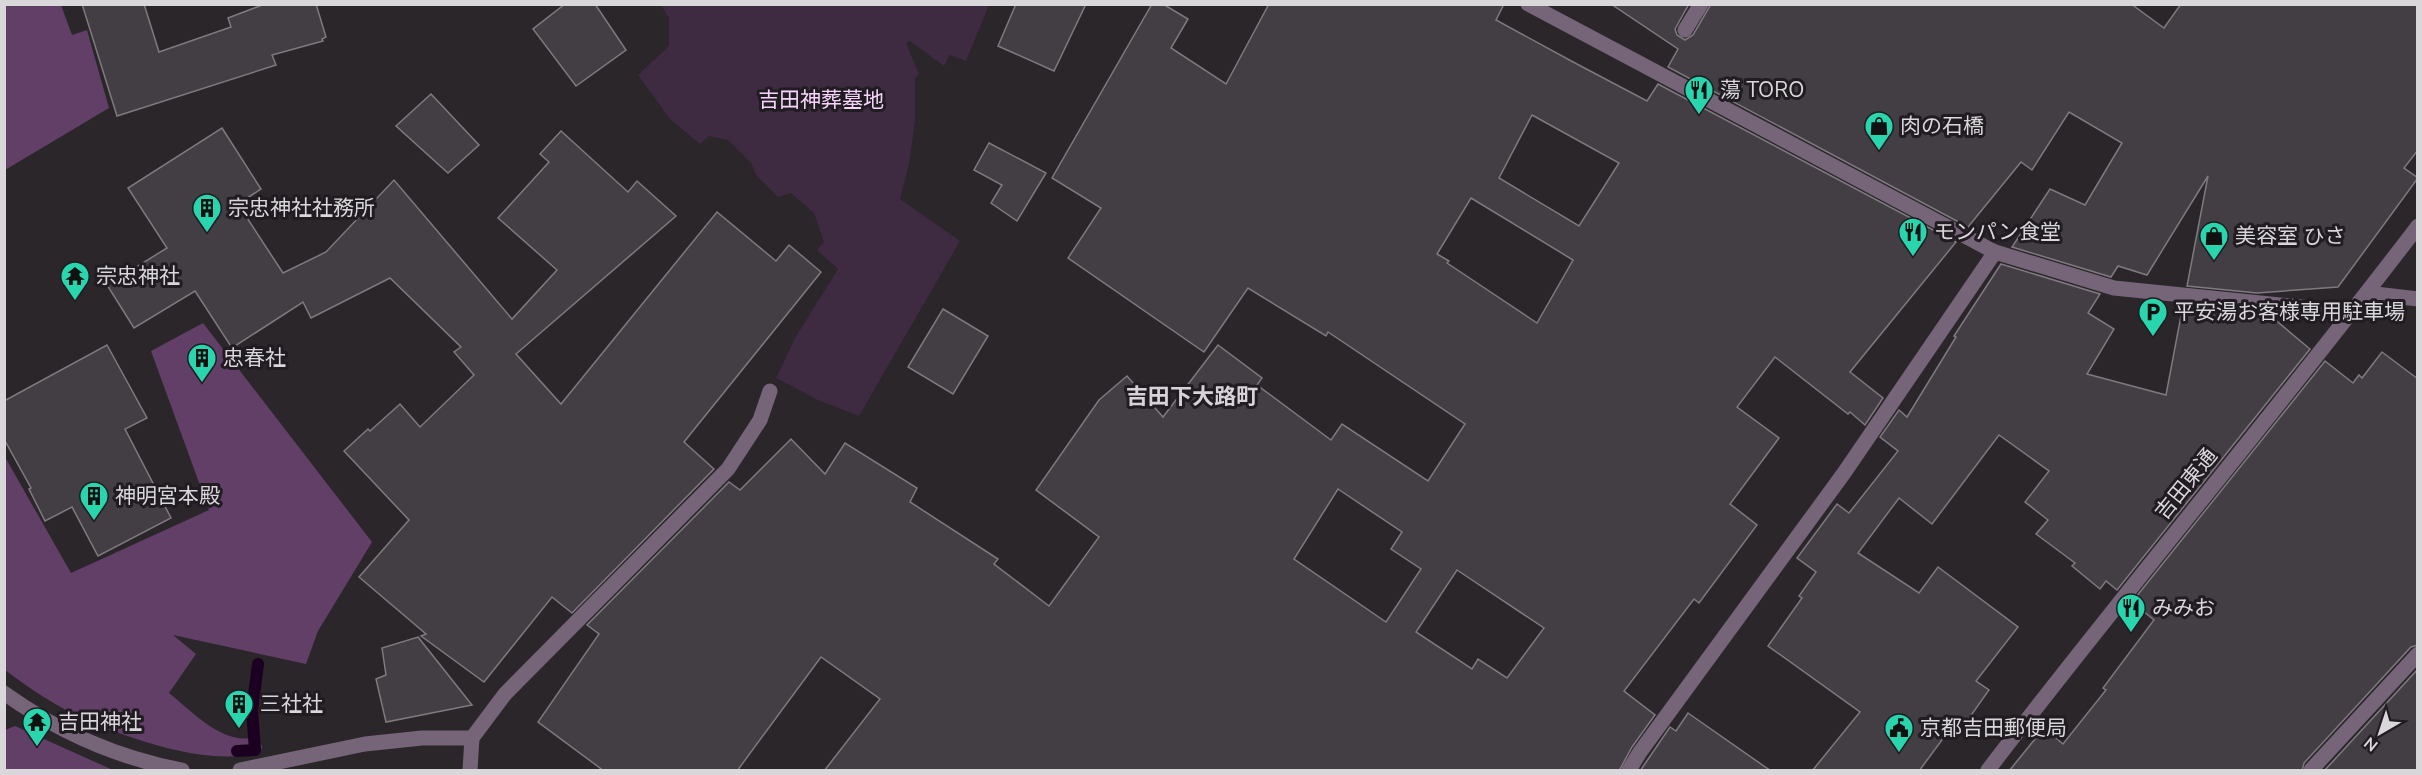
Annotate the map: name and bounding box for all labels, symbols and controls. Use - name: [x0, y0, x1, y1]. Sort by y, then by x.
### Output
- restaurant icon: 蕩 TORO: [1683, 74, 1715, 116]
- place label: 蕩 TORO: [1720, 76, 1804, 104]
- park label: 吉田神葬墓地: [758, 86, 884, 114]
- shop icon: 肉の石橋: [1863, 110, 1895, 152]
- place label: 肉の石橋: [1900, 112, 1984, 140]
- building icon: 宗忠神社社務所: [191, 192, 223, 234]
- place label: 宗忠神社社務所: [228, 194, 375, 222]
- restaurant icon: モンパン食堂: [1897, 216, 1929, 258]
- place label: モンパン食堂: [1934, 218, 2061, 246]
- shop icon: 美容室 ひさ: [2198, 220, 2230, 262]
- place label: 美容室 ひさ: [2235, 222, 2345, 250]
- temple icon: 宗忠神社: [59, 260, 91, 302]
- place label: 宗忠神社: [96, 262, 180, 290]
- parking icon: 平安湯お客様専用駐車場: [2137, 296, 2169, 338]
- place label: 平安湯お客様専用駐車場: [2174, 298, 2405, 326]
- building icon: 忠春社: [186, 342, 218, 384]
- place label: 忠春社: [223, 344, 286, 372]
- district label: 吉田下大路町: [1126, 382, 1258, 412]
- street label: 吉田東通: [2149, 443, 2223, 525]
- building icon: 神明宮本殿: [78, 480, 110, 522]
- place label: 神明宮本殿: [115, 482, 220, 510]
- restaurant icon: みみお: [2115, 592, 2147, 634]
- place label: みみお: [2152, 594, 2215, 622]
- building icon: 三社社: [223, 688, 255, 730]
- place label: 三社社: [260, 690, 323, 718]
- north arrow: [2350, 703, 2410, 763]
- temple icon: 吉田神社: [21, 706, 53, 748]
- place label: 吉田神社: [58, 708, 142, 736]
- public building icon: 京都吉田郵便局: [1883, 712, 1915, 754]
- place label: 京都吉田郵便局: [1920, 714, 2067, 742]
- text: N: [2360, 732, 2383, 756]

